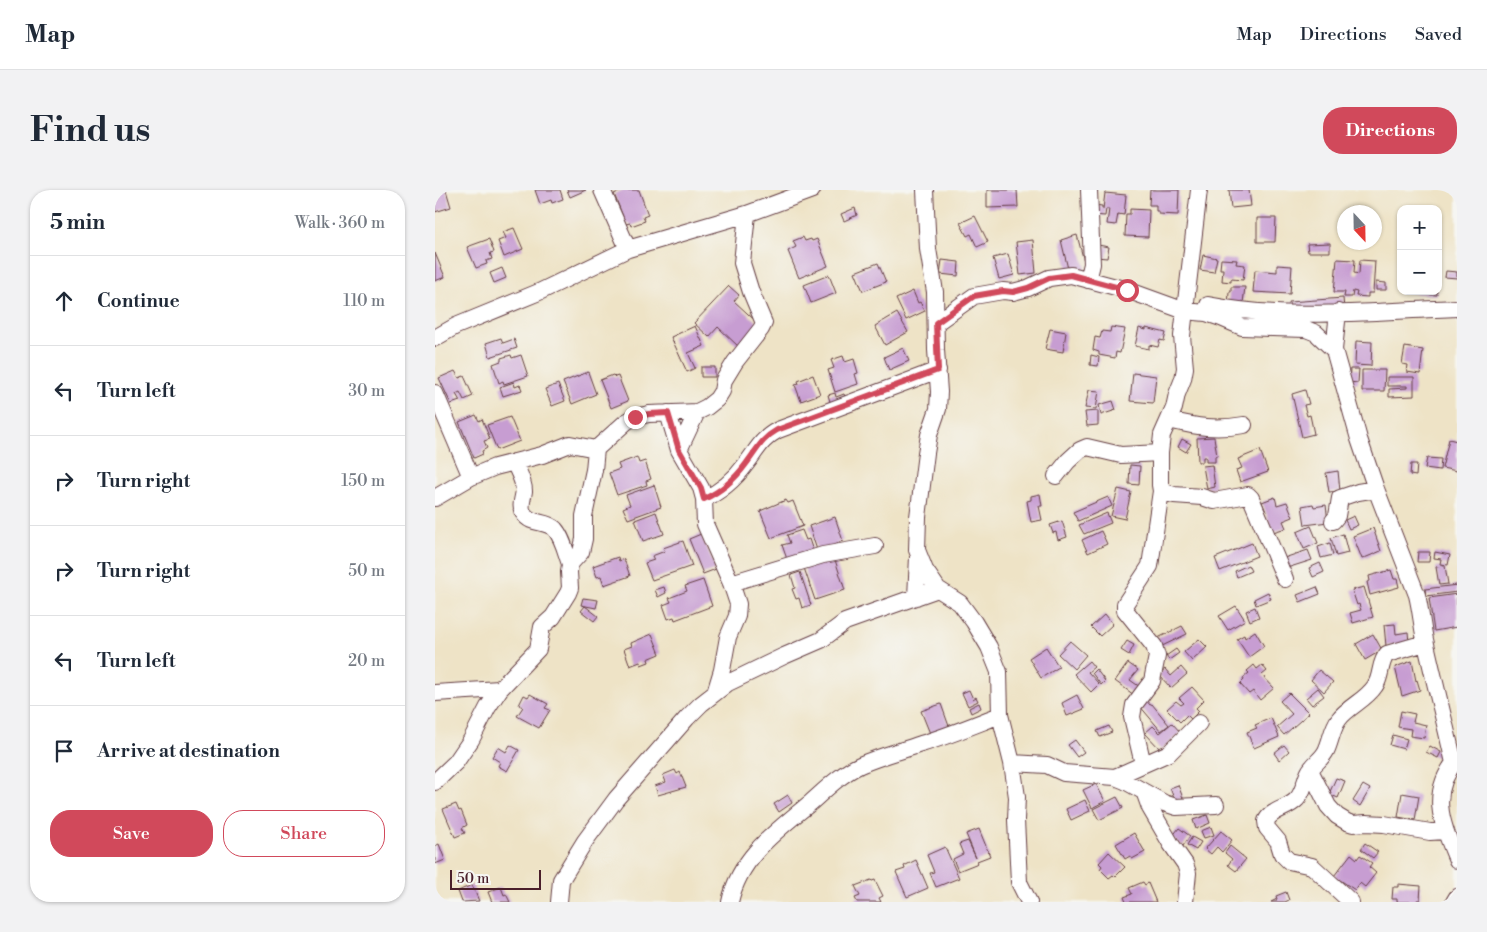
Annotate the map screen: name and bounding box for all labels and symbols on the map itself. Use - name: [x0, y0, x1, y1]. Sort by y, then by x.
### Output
- north arrow: [1337, 205, 1382, 250]
- route start: [1116, 279, 1139, 302]
- route end: [624, 406, 647, 429]
- scale bar: [450, 867, 541, 890]

